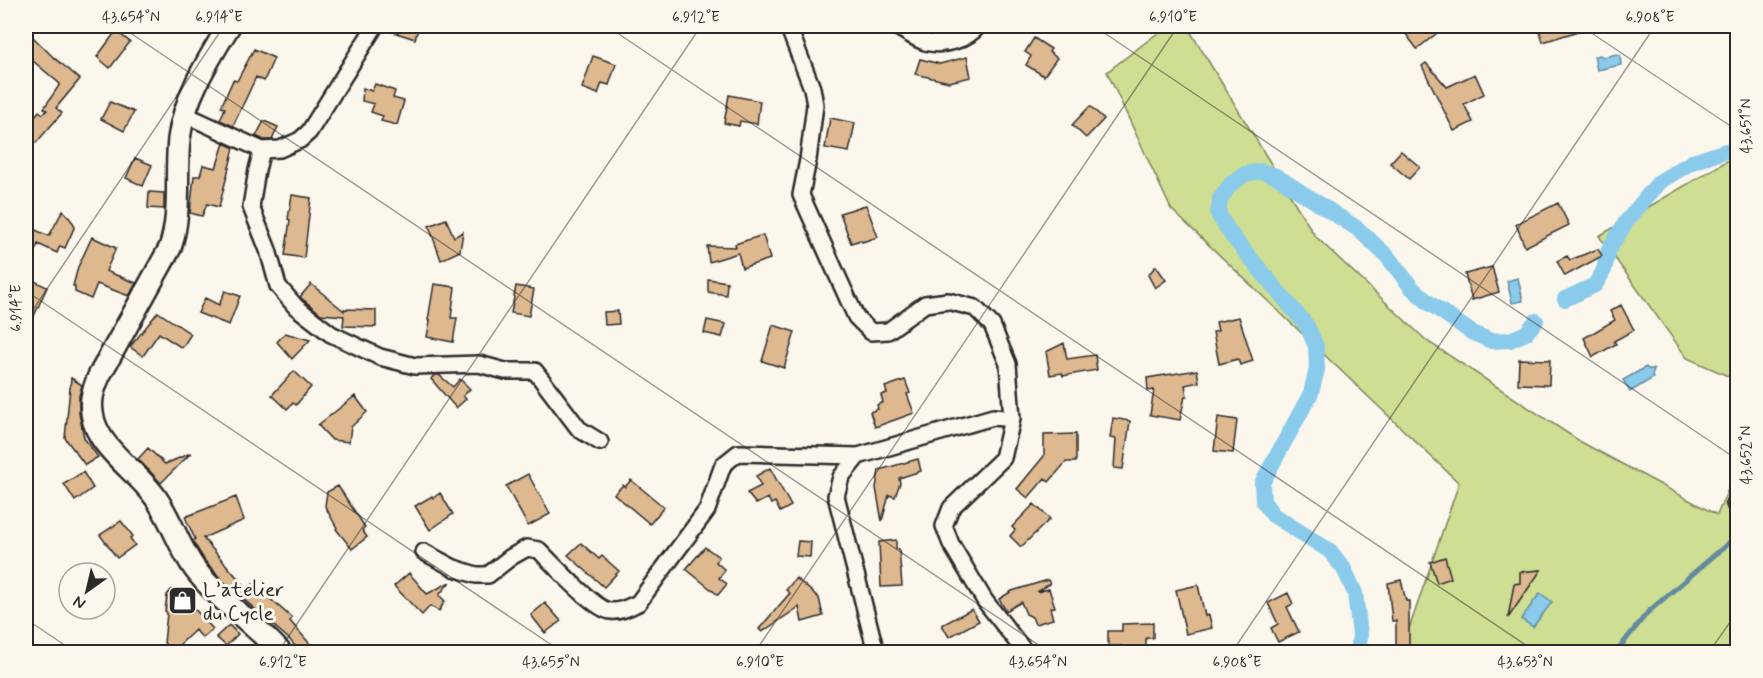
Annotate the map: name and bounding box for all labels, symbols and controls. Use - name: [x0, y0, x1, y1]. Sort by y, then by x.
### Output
- text: 43.654°N: [102, 8, 160, 28]
- text: 6.914°E: [195, 8, 243, 28]
- text: 6.912°E: [672, 8, 720, 28]
- text: 6.910°E: [1149, 8, 1197, 28]
- text: 6.908°E: [1625, 8, 1675, 28]
- text: 43.651°N: [1737, 98, 1757, 154]
- text: 6.914°E: [7, 284, 27, 332]
- text: 43.652°N: [1737, 426, 1757, 484]
- north arrow: [57, 561, 117, 621]
- place label: L’atelier du Cycle: [203, 576, 284, 628]
- shop icon: L’atelier du Cycle: [166, 585, 198, 617]
- text: N: [69, 591, 90, 614]
- text: 6.912°E: [259, 653, 307, 673]
- text: 43.655°N: [522, 653, 580, 673]
- text: 6.910°E: [736, 653, 784, 673]
- text: 43.654°N: [1009, 653, 1067, 673]
- text: 6.908°E: [1212, 653, 1262, 673]
- text: 43.653°N: [1497, 653, 1553, 673]

